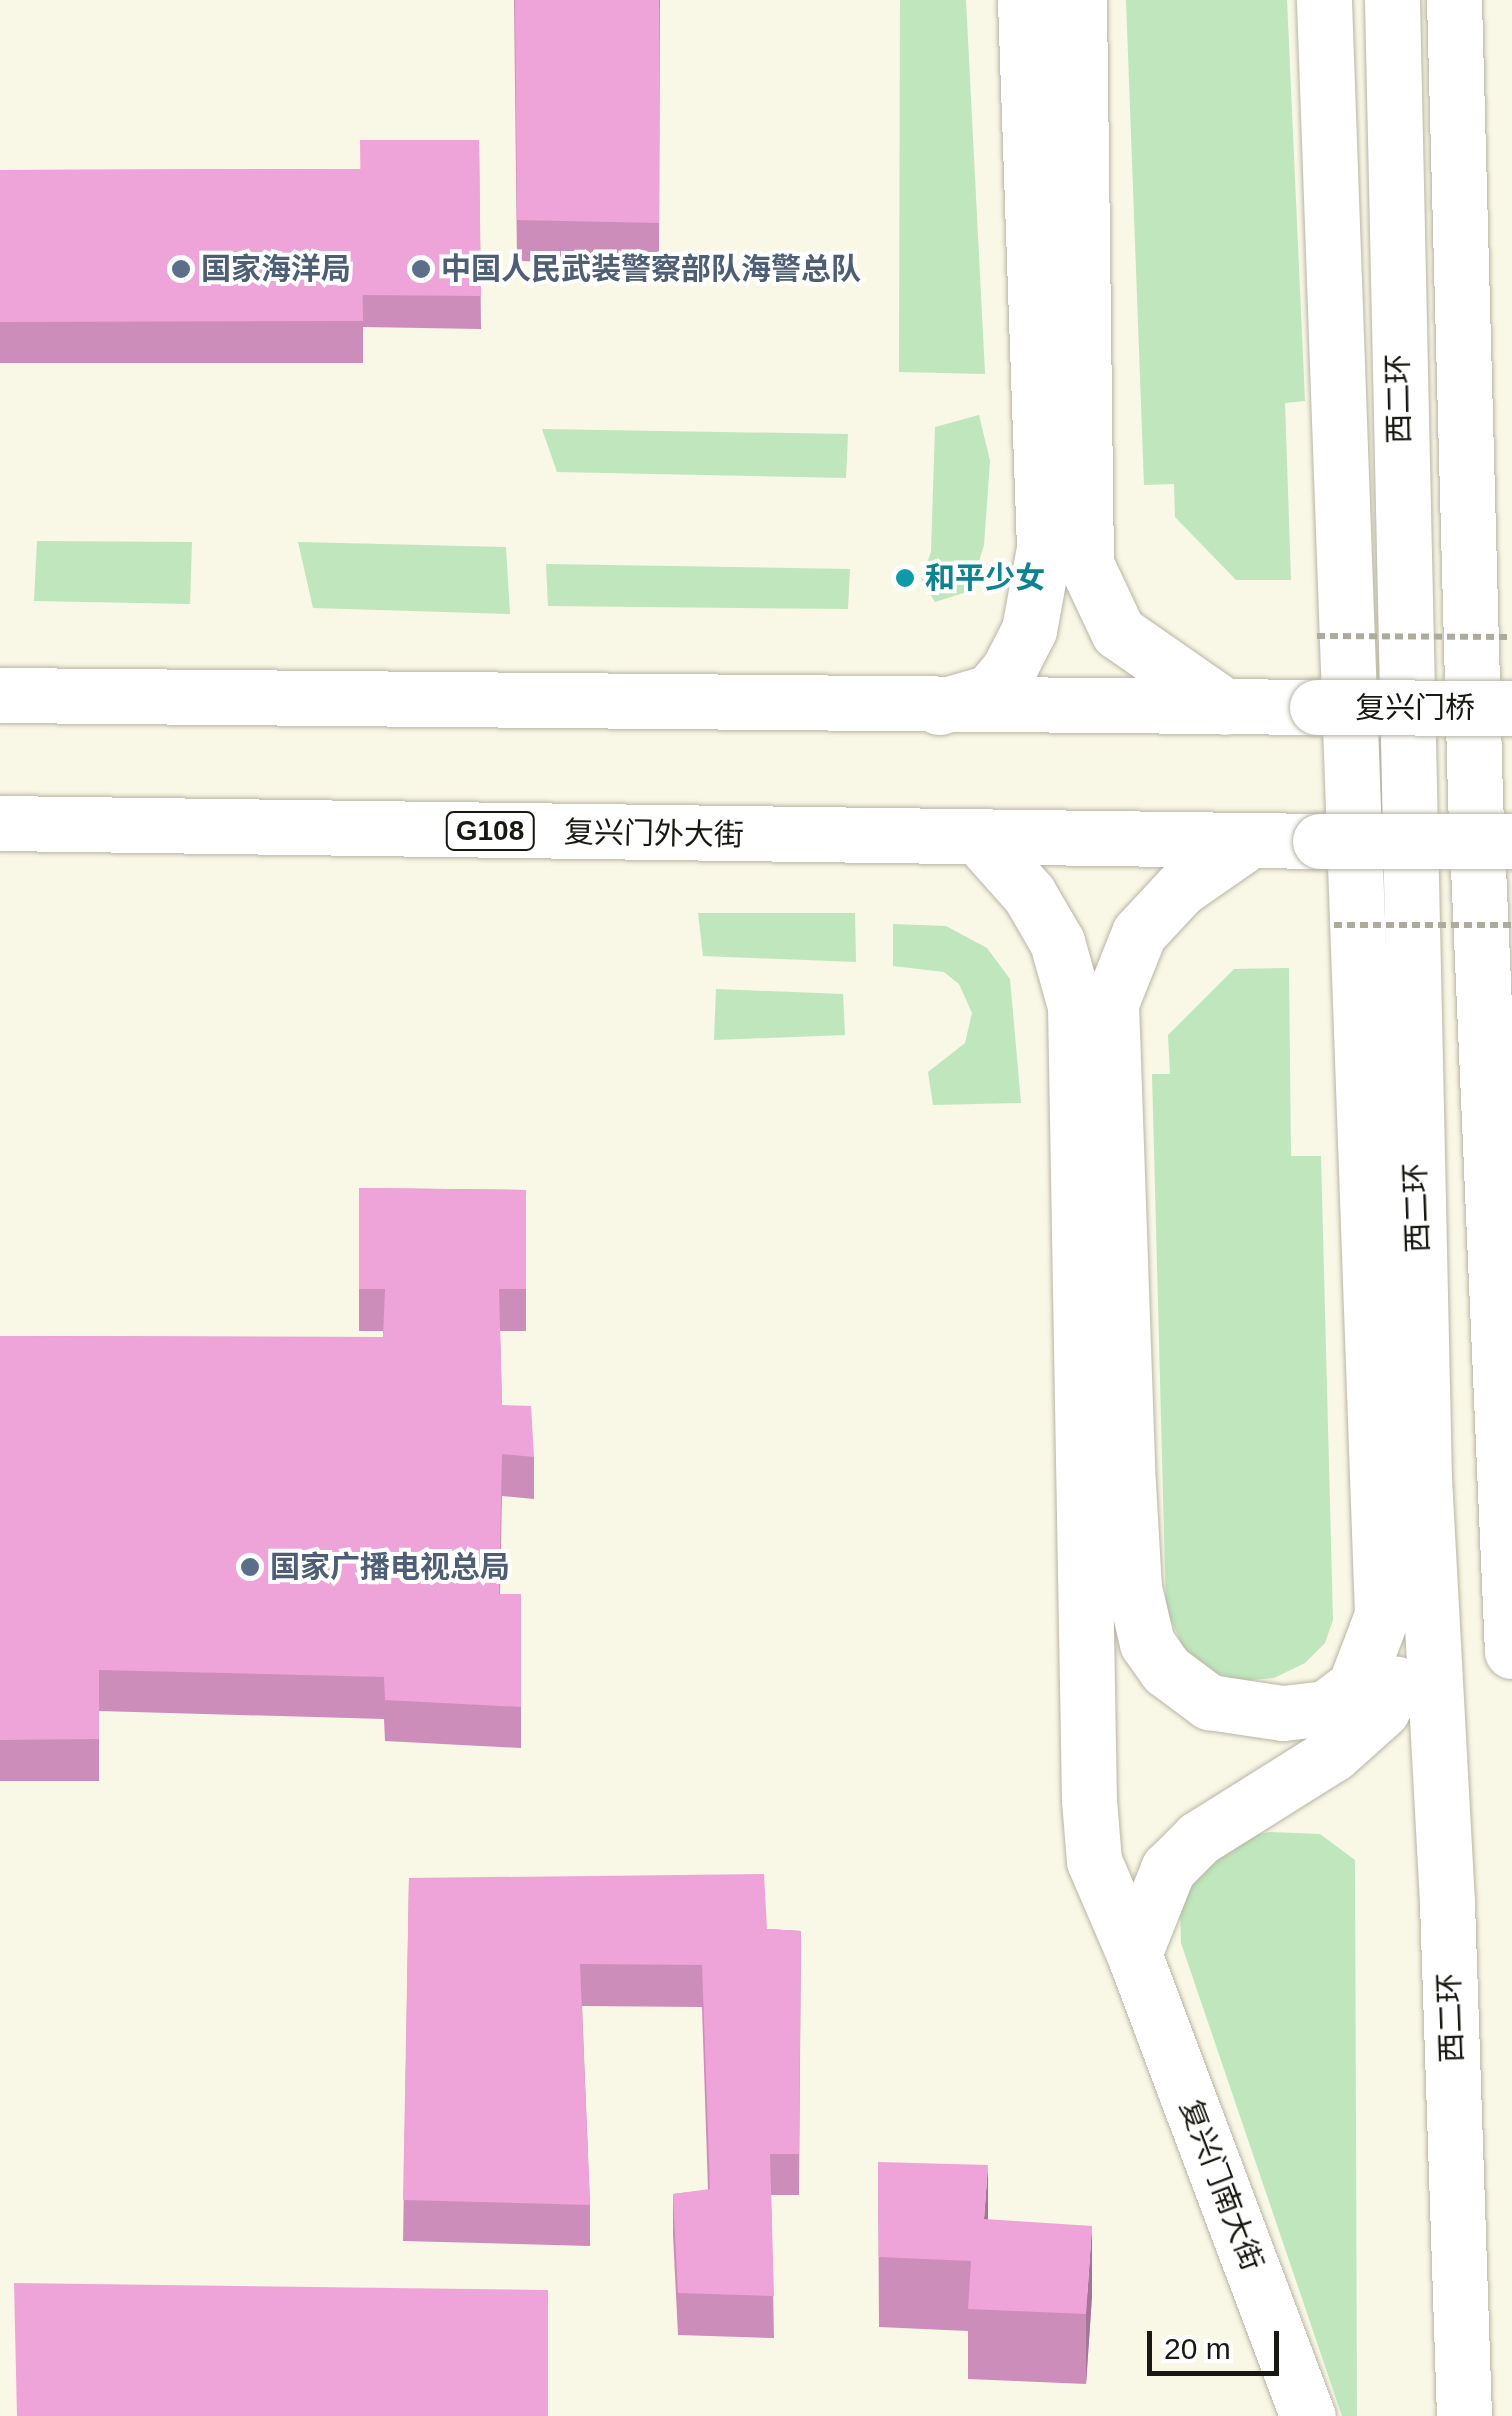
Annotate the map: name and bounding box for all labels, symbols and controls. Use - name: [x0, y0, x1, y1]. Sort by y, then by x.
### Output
- place label: 国家海洋局: [201, 251, 351, 287]
- place label: 中国人民武装警察部队海警总队: [441, 251, 861, 287]
- marker: 国家海洋局: [170, 258, 192, 280]
- marker: 中国人民武装警察部队海警总队: [410, 258, 432, 280]
- street label: 西二环: [1380, 354, 1418, 444]
- place label: 和平少女: [925, 560, 1045, 596]
- marker: 和平少女: [894, 567, 916, 589]
- street label: 复兴门桥: [1355, 690, 1475, 726]
- road number: G108: [445, 808, 535, 854]
- street label: 复兴门外大街: [564, 814, 744, 854]
- street label: 西二环: [1397, 1162, 1437, 1254]
- place label: 国家广播电视总局: [270, 1549, 510, 1585]
- marker: 国家广播电视总局: [239, 1556, 261, 1578]
- street label: 西二环: [1431, 1972, 1471, 2064]
- street label: 复兴门南大街: [1172, 2095, 1270, 2275]
- scale bar: [1152, 2311, 1284, 2373]
- text: 20 m: [1164, 2332, 1231, 2365]

